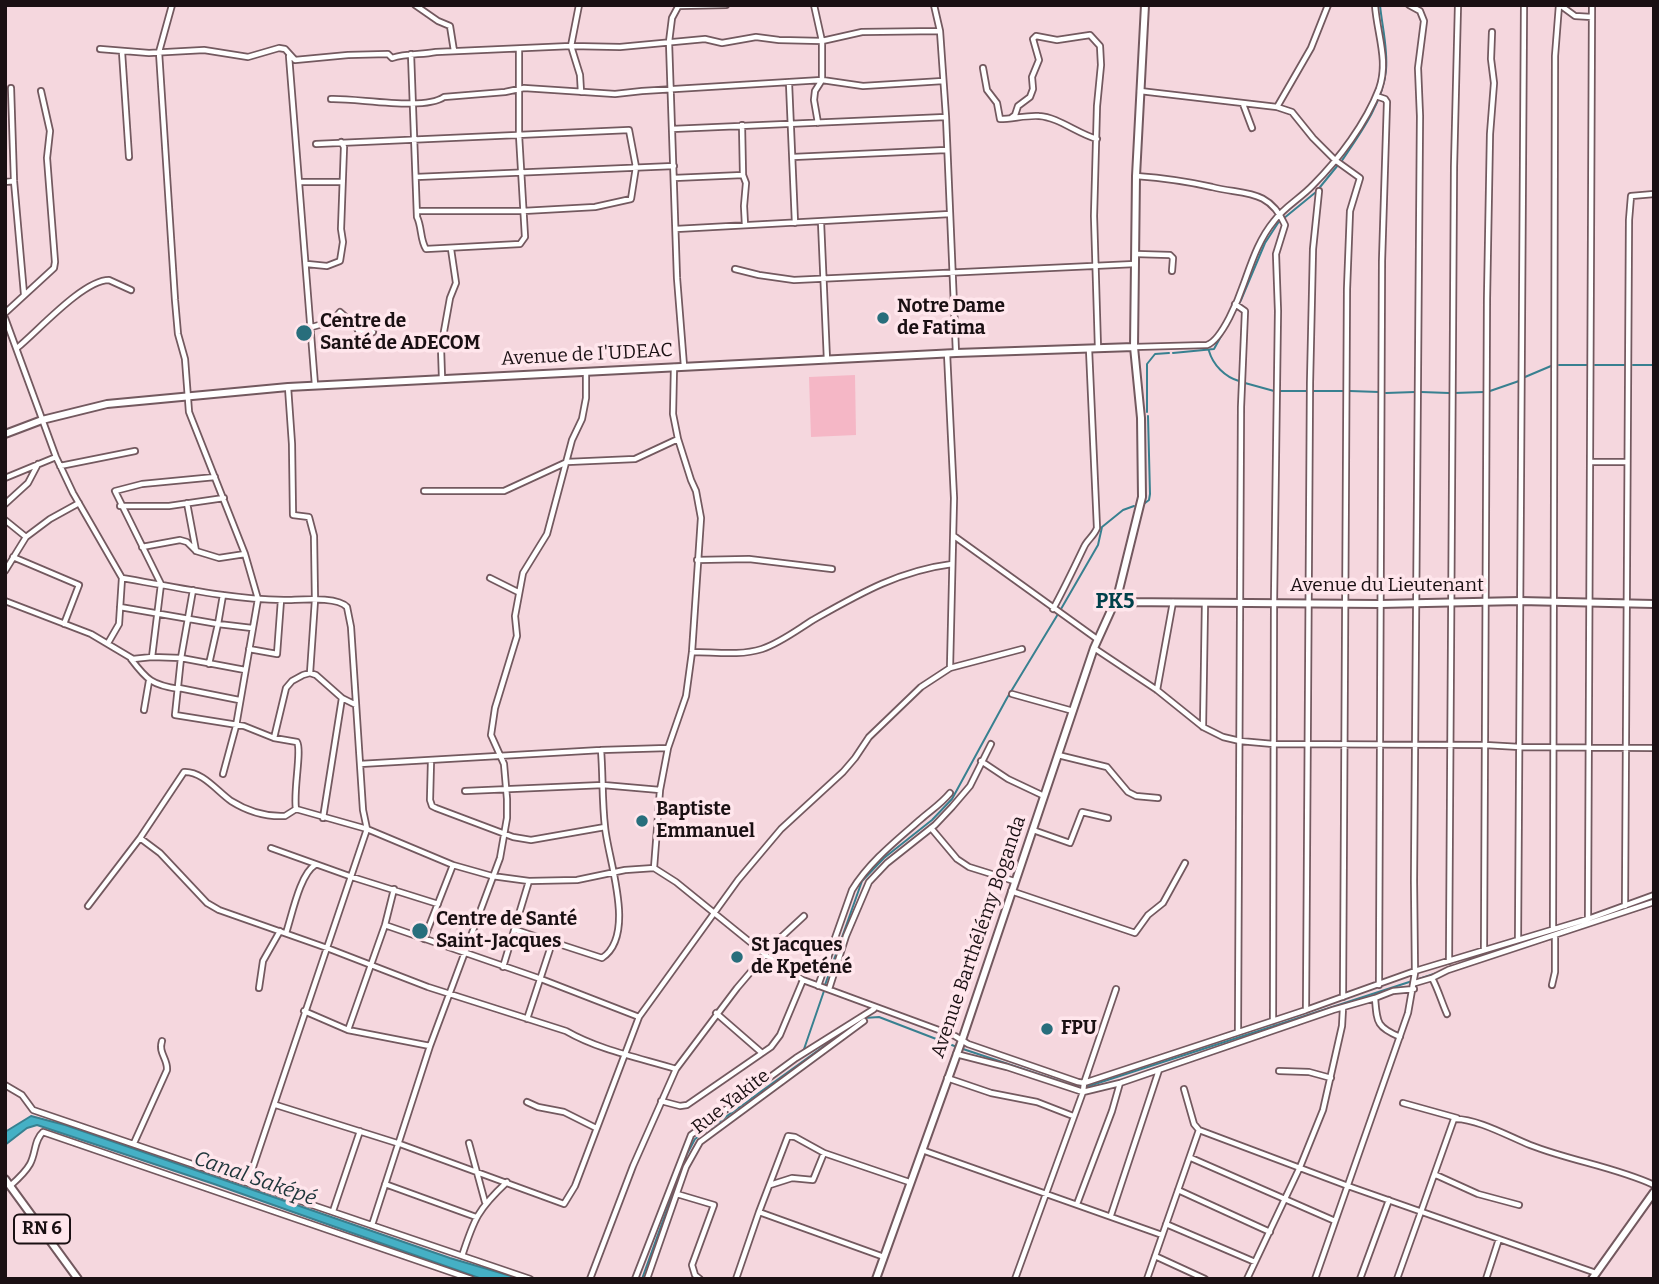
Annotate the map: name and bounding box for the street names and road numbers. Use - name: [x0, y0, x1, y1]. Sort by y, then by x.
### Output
- street label: Avenue de I'UDEAC: [501, 339, 673, 371]
- street label: Avenue du Lieutenant: [1290, 575, 1484, 597]
- street label: Avenue Barthélémy Boganda: [927, 813, 1031, 1061]
- street label: Rue Yakite: [688, 1065, 774, 1139]
- road number: RN 6: [14, 1214, 70, 1244]

